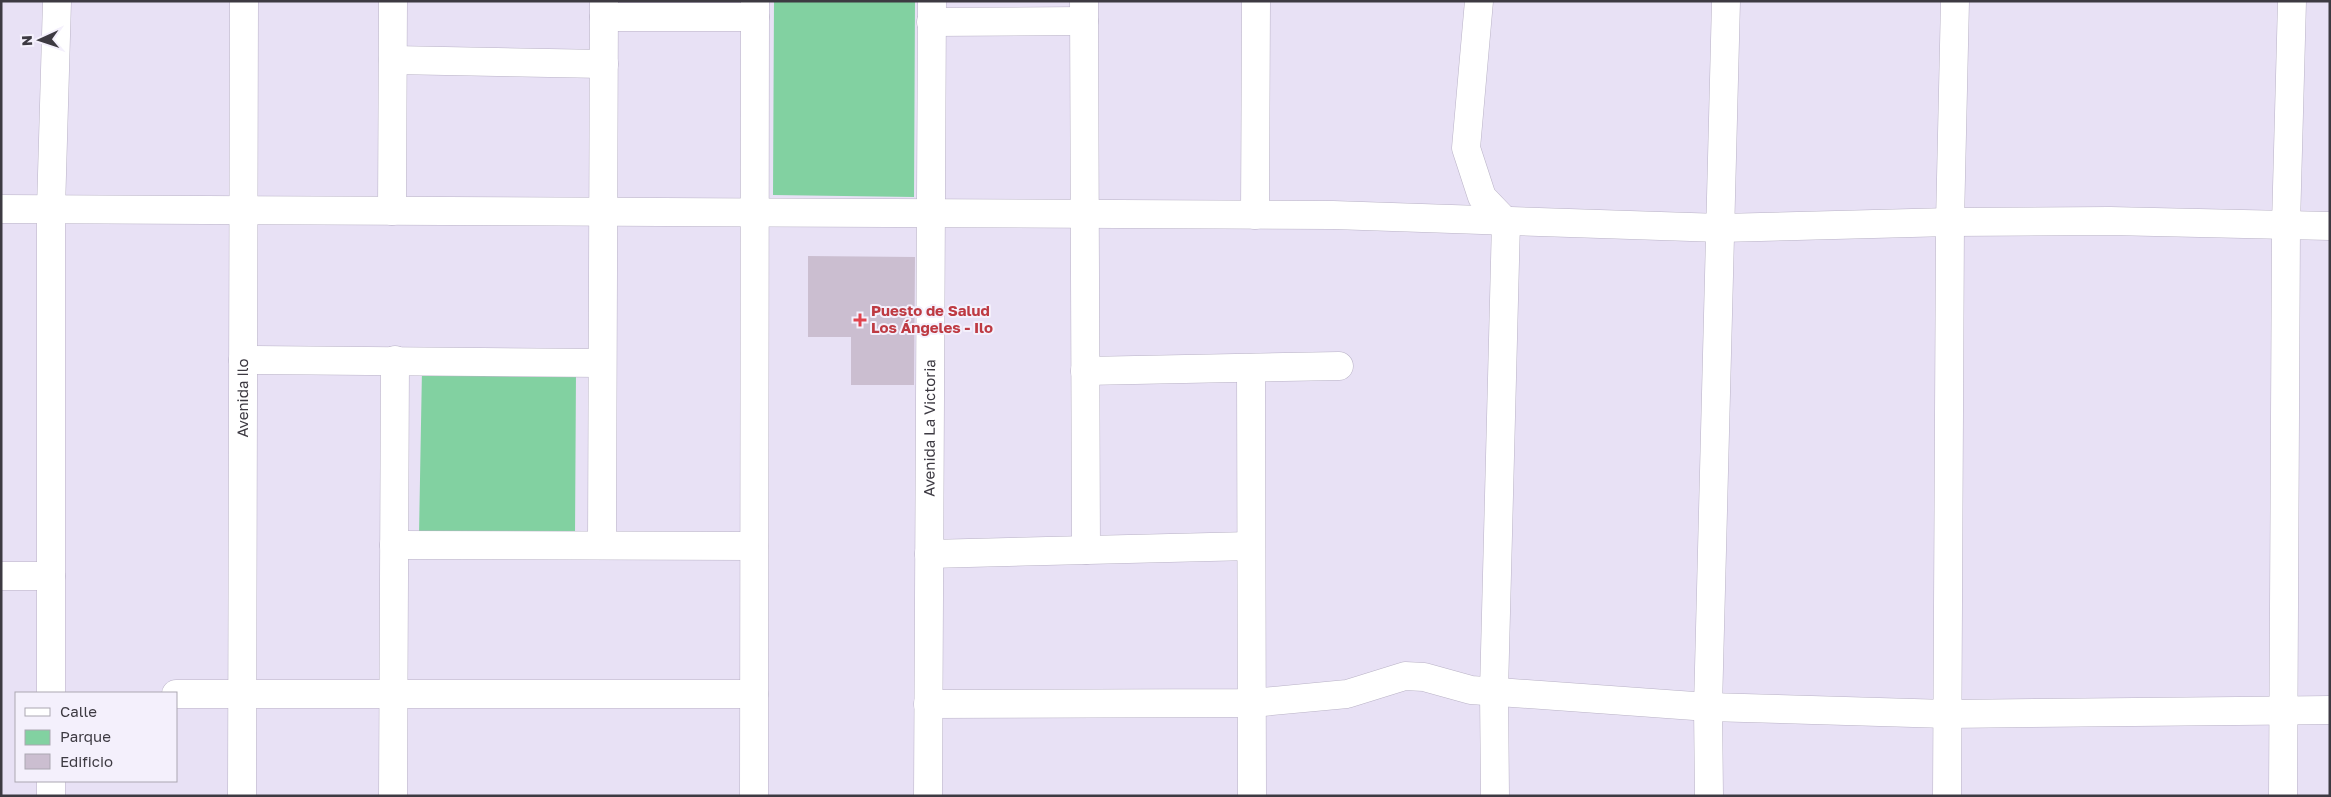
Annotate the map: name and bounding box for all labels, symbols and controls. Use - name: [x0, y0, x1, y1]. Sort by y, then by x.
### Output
- north arrow: [15, 15, 65, 65]
- text: N: [18, 35, 35, 46]
- place label: Puesto de Salud Los Ángeles - Ilo: [871, 301, 993, 336]
- marker: Puesto de Salud Los Ángeles - Ilo: [853, 313, 867, 327]
- street label: Avenida Ilo: [233, 358, 251, 438]
- street label: Avenida La Victoria: [920, 359, 938, 497]
- legend: [15, 692, 178, 782]
- text: Calle: [60, 702, 97, 720]
- text: Parque: [60, 727, 111, 745]
- text: Edificio: [60, 752, 113, 770]

